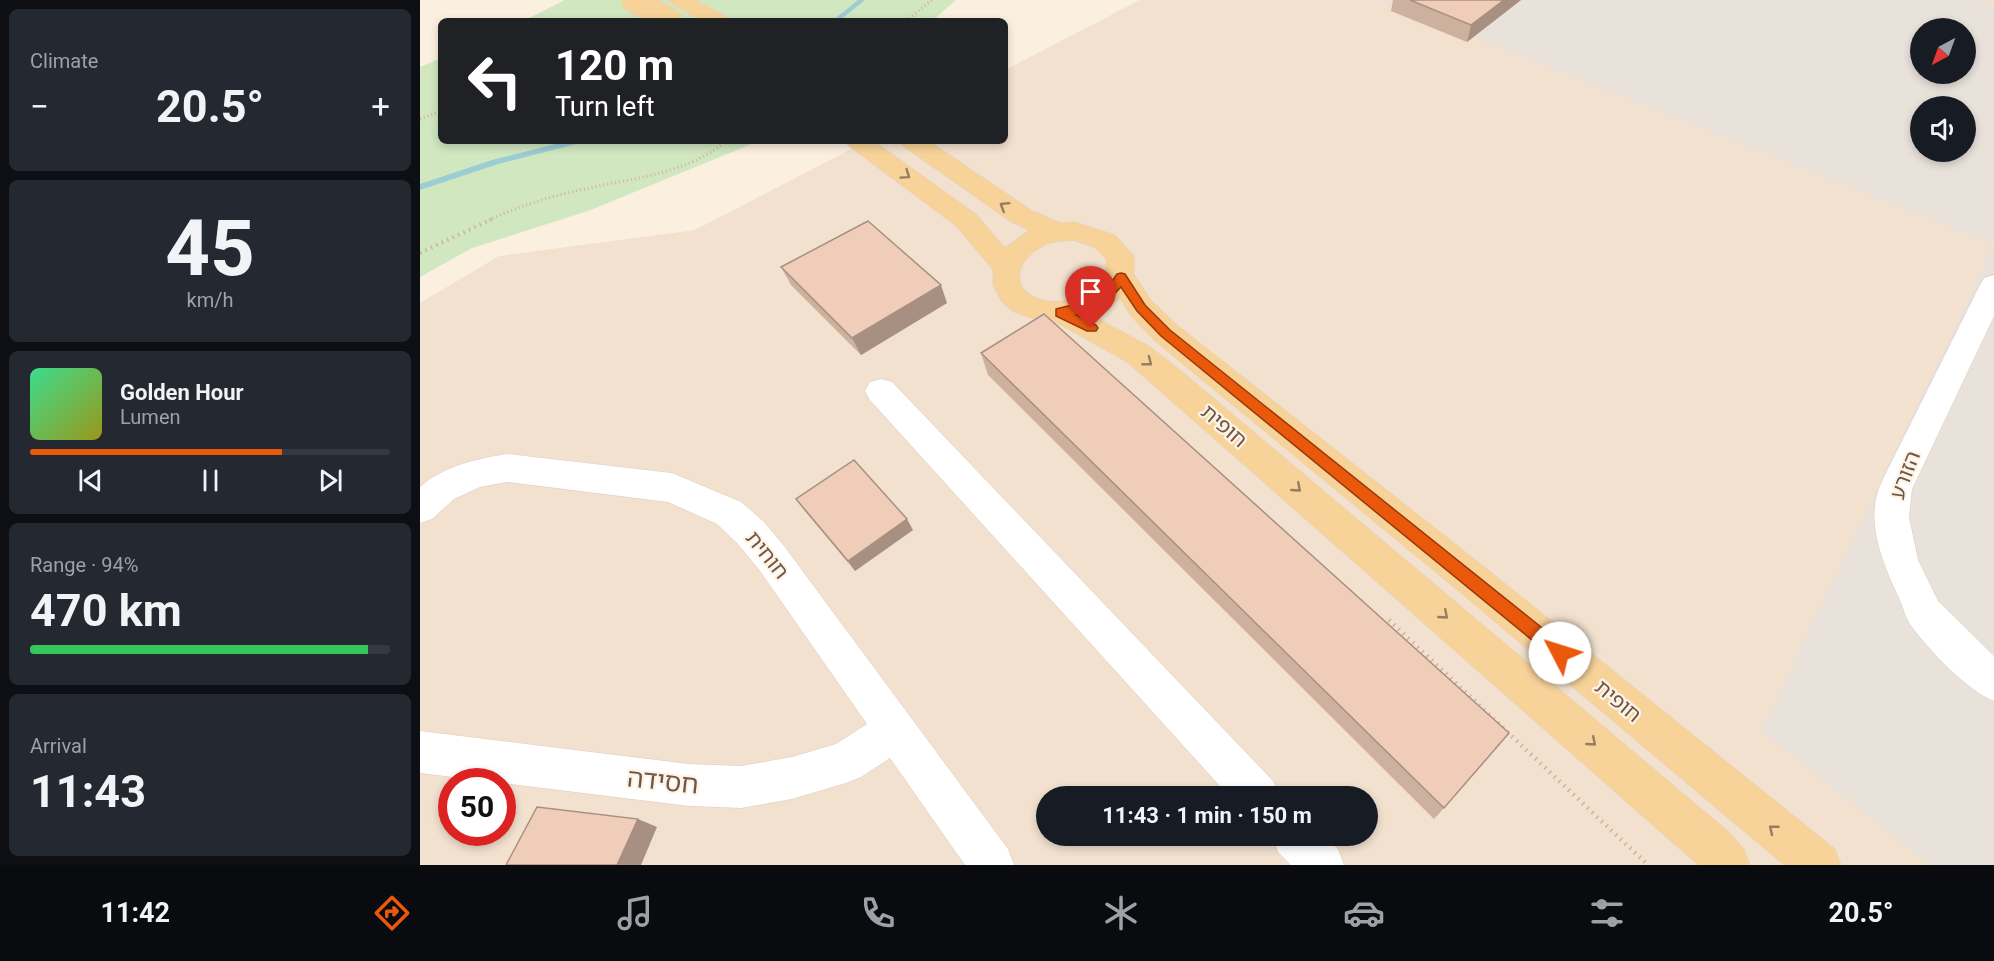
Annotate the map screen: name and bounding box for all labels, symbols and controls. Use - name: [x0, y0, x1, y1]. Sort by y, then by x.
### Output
- north arrow: [1910, 18, 1976, 84]
- map controls: [1910, 18, 1976, 162]
- text: 120 m: [555, 41, 674, 90]
- icon: left: [456, 42, 534, 120]
- text: Climate: [30, 49, 98, 73]
- text: 20.5°: [156, 80, 264, 133]
- text: −: [30, 87, 49, 126]
- text: +: [371, 87, 390, 126]
- text: Turn left: [555, 91, 655, 123]
- button: sound: [1910, 96, 1976, 162]
- one-way arrow: [899, 167, 910, 178]
- one-way arrow: [1000, 202, 1011, 213]
- text: 45: [165, 203, 255, 294]
- pin: [1065, 266, 1116, 328]
- icon: arrive: [1074, 275, 1107, 308]
- text: km/h: [187, 288, 233, 312]
- one-way arrow: [1141, 355, 1152, 366]
- text: Golden Hour: [120, 380, 244, 405]
- street label: חופית: [1196, 400, 1252, 452]
- text: Lumen: [120, 405, 181, 429]
- street label: הזורע: [1885, 448, 1925, 502]
- icon: previous: [74, 464, 107, 497]
- icon: pause: [194, 464, 227, 497]
- icon: next: [314, 464, 347, 497]
- one-way arrow: [1290, 481, 1301, 492]
- street label: חוחית: [741, 526, 793, 584]
- text: Range · 94%: [30, 553, 138, 577]
- text: 470 km: [30, 584, 182, 637]
- one-way arrow: [1438, 608, 1448, 619]
- position arrow: [1528, 621, 1592, 685]
- street label: חופית: [1590, 675, 1646, 727]
- text: Arrival: [30, 734, 87, 758]
- one-way arrow: [1585, 735, 1596, 746]
- street label: חסידה: [626, 762, 700, 800]
- text: 11:43: [30, 765, 146, 818]
- speed limit sign: 50: [438, 768, 516, 846]
- text: 11:43 · 1 min · 150 m: [1102, 803, 1312, 828]
- one-way arrow: [1769, 825, 1780, 836]
- icon: directions: [371, 892, 413, 934]
- icon: music: [614, 892, 656, 934]
- icon: phone: [857, 892, 899, 934]
- icon: climate: [1100, 892, 1142, 934]
- icon: car: [1343, 892, 1385, 934]
- icon: filters: [1586, 892, 1628, 934]
- text: 11:42: [100, 897, 170, 929]
- text: 20.5°: [1829, 897, 1893, 929]

